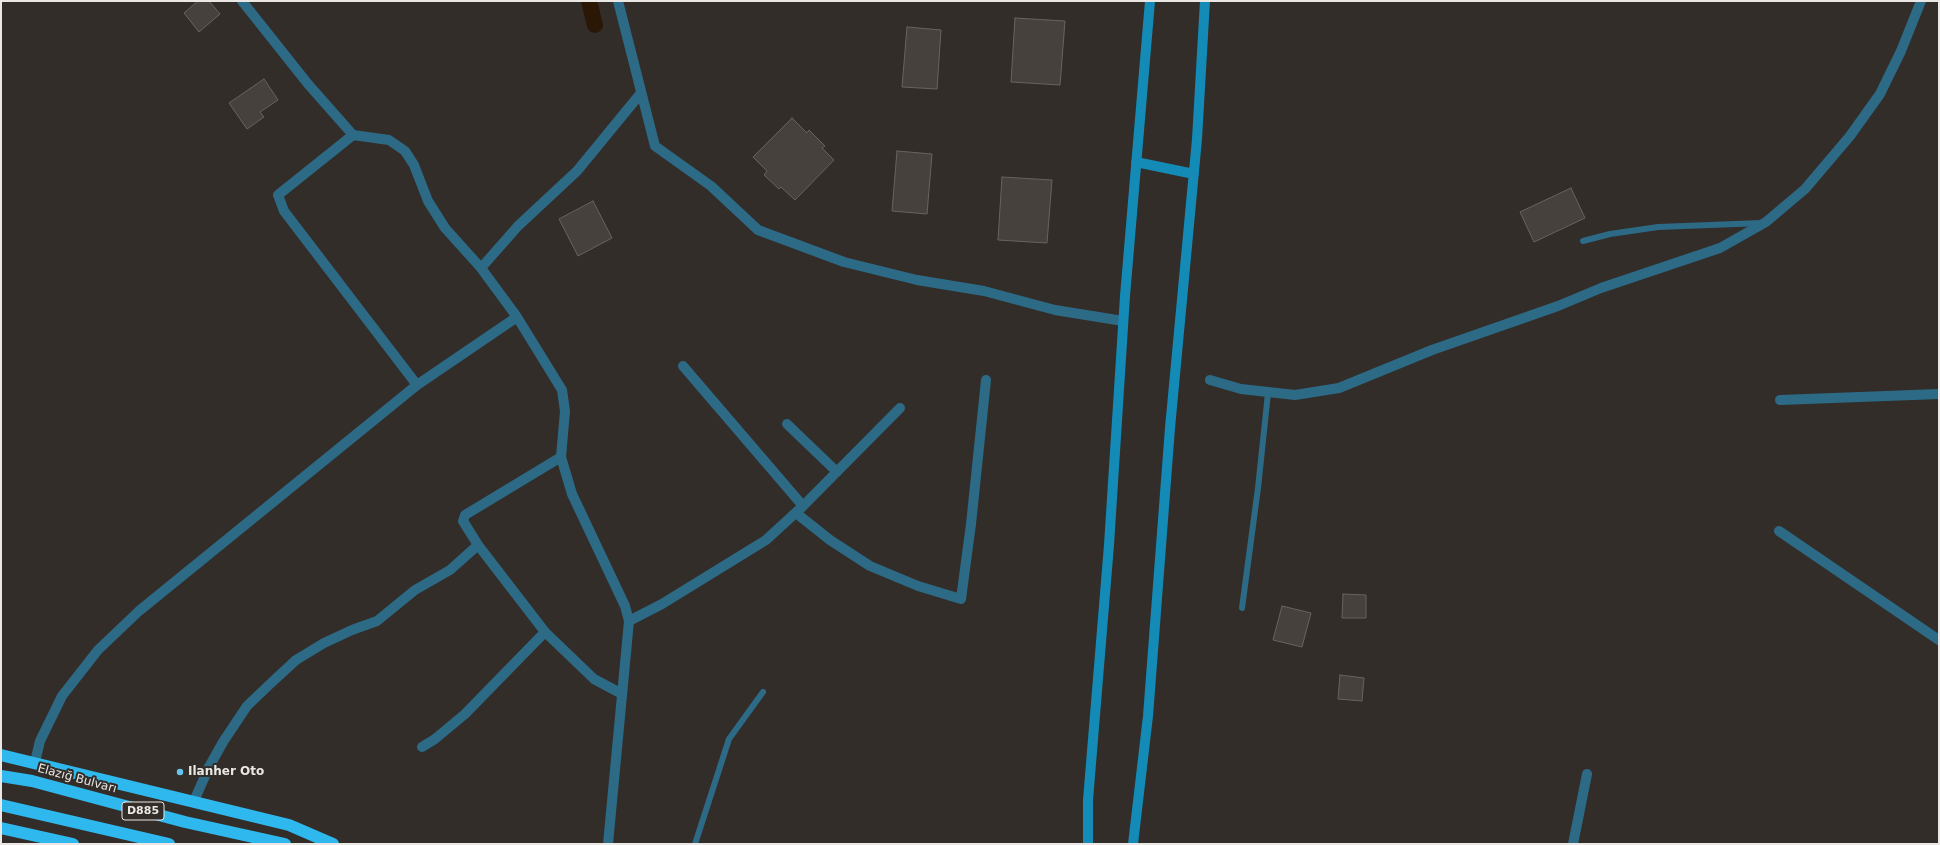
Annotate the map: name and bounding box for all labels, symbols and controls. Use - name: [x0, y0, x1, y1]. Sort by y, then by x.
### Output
- street label: Elazığ Bulvarı: [36, 762, 118, 796]
- place label: Ilanher Oto: [188, 765, 264, 779]
- marker: Ilanher Oto: [175, 767, 185, 777]
- road number: D885: [122, 802, 164, 820]

